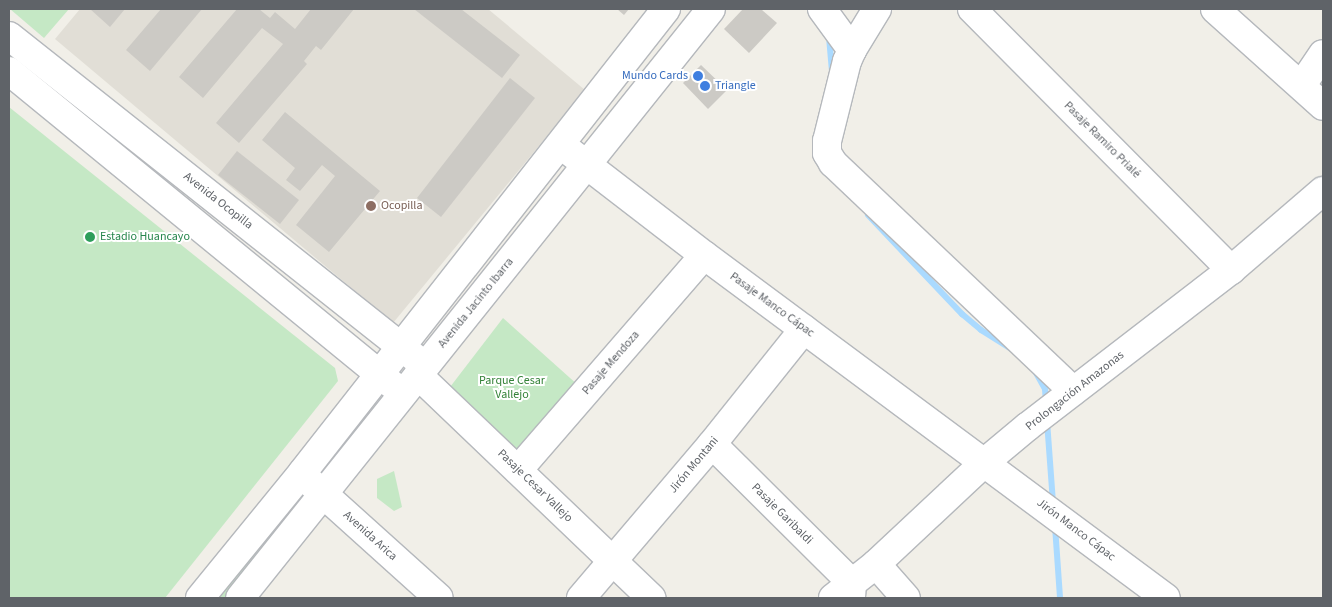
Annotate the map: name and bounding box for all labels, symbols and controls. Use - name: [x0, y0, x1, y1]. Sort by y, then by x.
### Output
- place label: Mundo Cards: [622, 69, 688, 83]
- marker: Mundo Cards: [692, 70, 704, 82]
- place label: Triangle: [715, 79, 756, 93]
- marker: Triangle: [699, 80, 711, 92]
- street label: Pasaje Ramiro Prialé: [1061, 99, 1143, 181]
- street label: Avenida Ocopilla: [180, 169, 256, 233]
- place label: Ocopilla: [381, 199, 422, 213]
- marker: Ocopilla: [365, 200, 377, 212]
- place label: Estadio Huancayo: [100, 230, 190, 244]
- marker: Estadio Huancayo: [84, 231, 96, 243]
- street label: Avenida Jacinto Ibarra: [435, 255, 517, 351]
- street label: Pasaje Manco Cápac: [727, 269, 817, 341]
- street label: Pasaje Mendoza: [579, 328, 643, 398]
- street label: Prolongación Amazonas: [1023, 348, 1127, 434]
- park label: Parque Cesar Vallejo: [479, 374, 545, 402]
- street label: Jirón Montani: [666, 434, 722, 496]
- street label: Pasaje Cesar Vallejo: [495, 447, 575, 525]
- street label: Pasaje Garibaldi: [748, 480, 816, 548]
- street label: Jirón Manco Cápac: [1034, 496, 1118, 564]
- street label: Avenida Arica: [340, 508, 400, 564]

